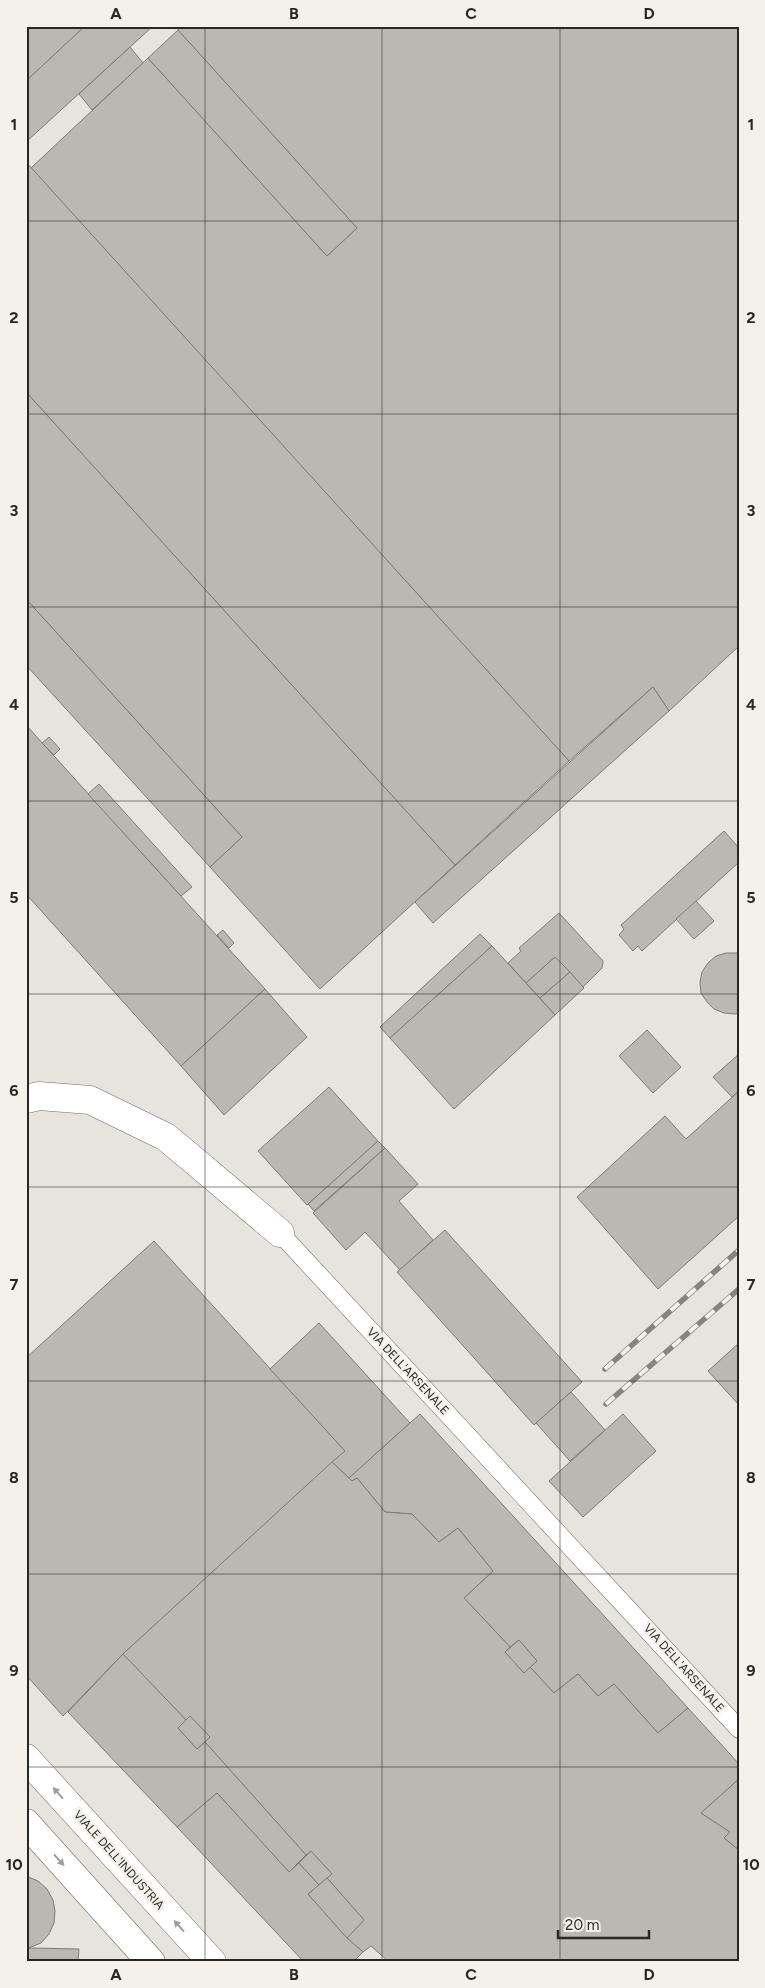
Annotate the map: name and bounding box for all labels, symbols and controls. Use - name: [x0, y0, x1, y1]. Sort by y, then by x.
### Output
- text: A: [110, 4, 122, 23]
- text: B: [289, 4, 299, 23]
- text: C: [465, 4, 477, 23]
- text: D: [643, 4, 655, 23]
- text: 1: [11, 115, 17, 134]
- text: 1: [748, 115, 754, 134]
- text: 2: [9, 308, 19, 327]
- text: 2: [746, 308, 756, 327]
- text: 3: [10, 501, 19, 520]
- text: 3: [747, 501, 756, 520]
- text: 4: [9, 695, 19, 714]
- text: 4: [746, 695, 756, 714]
- text: 5: [9, 888, 19, 907]
- text: 5: [746, 888, 756, 907]
- text: 6: [9, 1081, 19, 1100]
- text: 6: [746, 1081, 756, 1100]
- text: 7: [10, 1275, 19, 1294]
- text: 7: [747, 1275, 756, 1294]
- street label: VIA DELL'ARSENALE: [364, 1325, 452, 1417]
- text: 8: [9, 1468, 19, 1487]
- text: 8: [746, 1468, 756, 1487]
- street label: VIA DELL'ARSENALE: [641, 1621, 727, 1715]
- text: 9: [9, 1661, 19, 1680]
- text: 9: [746, 1661, 756, 1680]
- one-way arrow: [52, 1787, 64, 1799]
- street label: VIALE DELL'INDUSTRIA: [71, 1808, 167, 1912]
- one-way arrow: [53, 1853, 65, 1865]
- text: 10: [5, 1855, 23, 1874]
- text: 10: [742, 1855, 760, 1874]
- scale bar: [558, 1908, 649, 1940]
- text: 20 m: [565, 1916, 599, 1934]
- one-way arrow: [173, 1920, 185, 1932]
- text: A: [110, 1965, 122, 1984]
- text: B: [289, 1965, 299, 1984]
- text: C: [465, 1965, 477, 1984]
- text: D: [643, 1965, 655, 1984]

